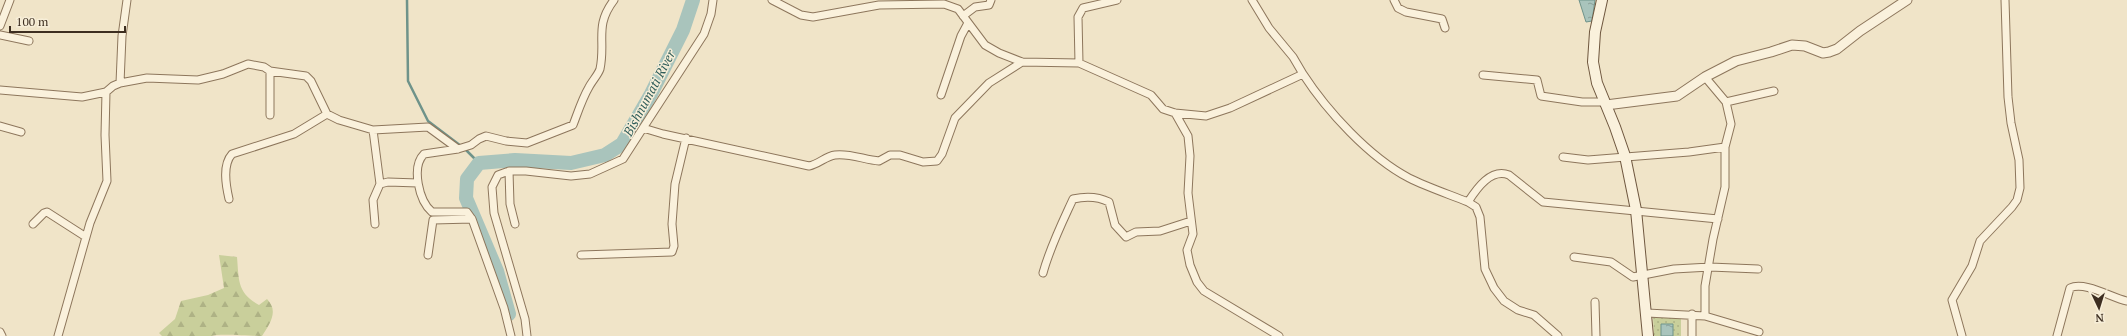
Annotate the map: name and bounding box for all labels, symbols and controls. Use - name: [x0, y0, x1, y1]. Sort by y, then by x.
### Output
- scale bar: [10, 8, 125, 34]
- text: 100 m: [16, 14, 49, 29]
- water label: Bishnumati River: [618, 46, 680, 140]
- north arrow: [2079, 288, 2119, 328]
- text: N: [2094, 311, 2104, 325]

